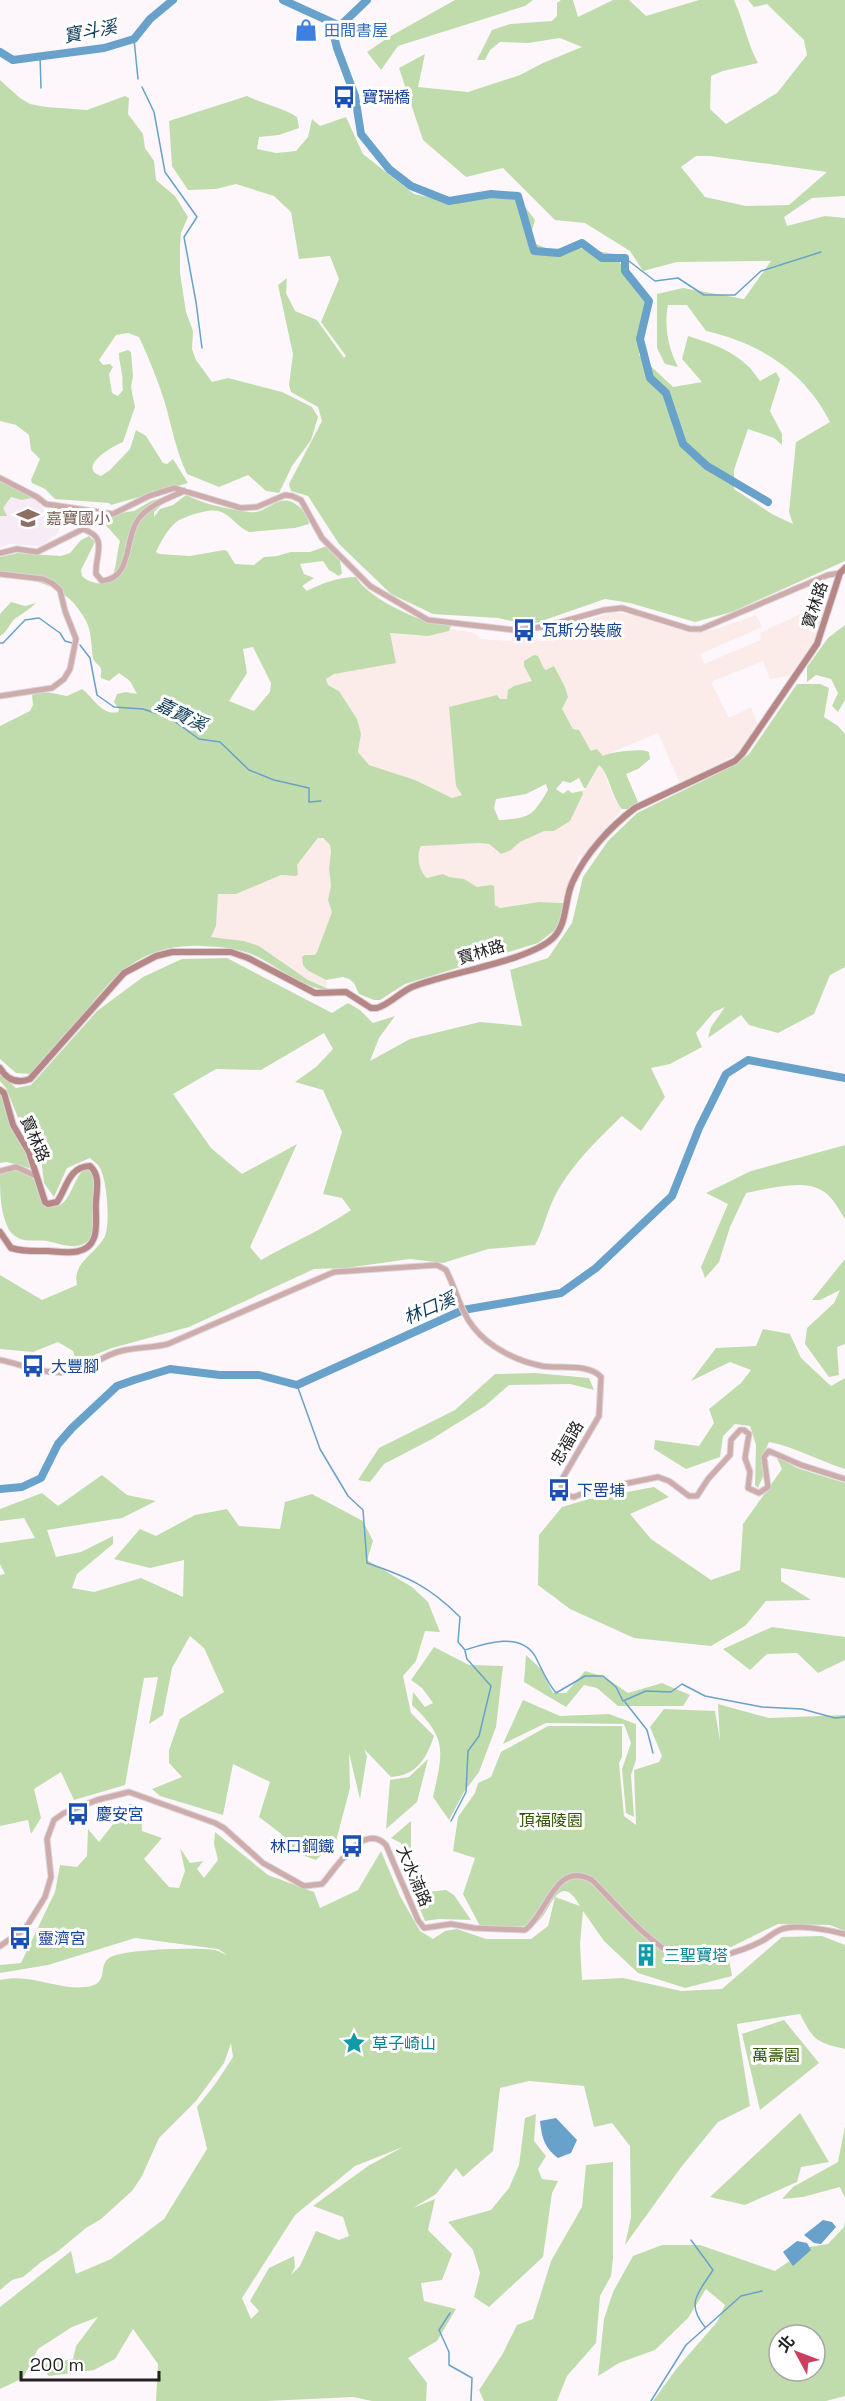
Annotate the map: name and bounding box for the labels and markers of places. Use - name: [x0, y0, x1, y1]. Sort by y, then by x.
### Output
- shop icon: 田間書屋: [293, 17, 319, 43]
- place label: 田間書屋: [324, 20, 388, 41]
- bus stop icon: 寶瑞橋: [331, 84, 357, 110]
- place label: 寶瑞橋: [362, 87, 410, 108]
- school or university icon: 嘉寶國小: [15, 505, 41, 531]
- place label: 嘉寶國小: [46, 508, 110, 529]
- bus stop icon: 瓦斯分裝廠: [511, 617, 537, 643]
- place label: 瓦斯分裝廠: [542, 620, 622, 641]
- bus stop icon: 大豐腳: [20, 1353, 46, 1379]
- place label: 大豐腳: [51, 1356, 99, 1377]
- bus stop icon: 下罟埔: [546, 1477, 572, 1503]
- place label: 下罟埔: [577, 1480, 625, 1501]
- bus stop icon: 慶安宮: [65, 1801, 91, 1827]
- place label: 慶安宮: [96, 1804, 144, 1825]
- bus stop icon: 林口鋼鐵: [339, 1833, 365, 1859]
- place label: 林口鋼鐵: [270, 1836, 334, 1857]
- bus stop icon: 靈濟宮: [7, 1925, 33, 1951]
- place label: 靈濟宮: [38, 1928, 86, 1949]
- building icon: 三聖寶塔: [633, 1942, 659, 1968]
- place label: 三聖寶塔: [664, 1945, 728, 1966]
- place icon: 草子崎山: [341, 2030, 367, 2056]
- place label: 草子崎山: [372, 2033, 436, 2054]

